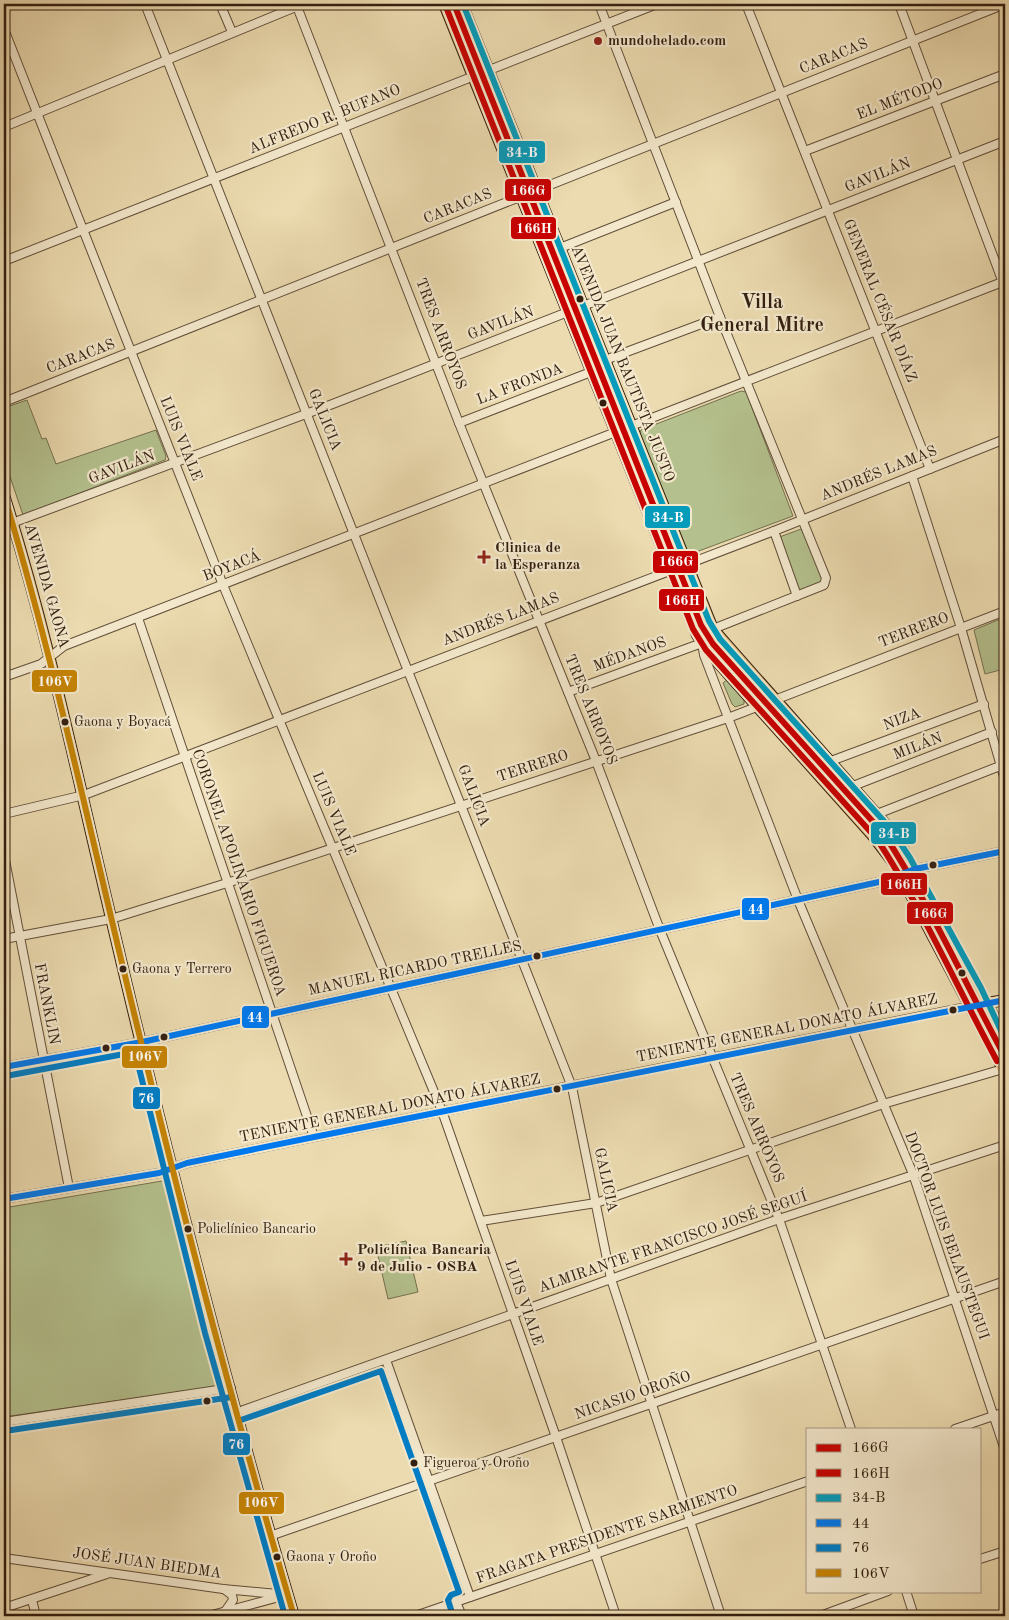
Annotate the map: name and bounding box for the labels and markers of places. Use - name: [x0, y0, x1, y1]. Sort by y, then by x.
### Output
- place label: mundohelado.com: [608, 34, 726, 49]
- marker: mundohelado.com: [592, 35, 604, 47]
- unlabelled marker: [575, 294, 585, 304]
- unlabelled marker: [598, 398, 608, 408]
- place label: Clinica de la Esperanza: [495, 541, 581, 573]
- marker: Clinica de la Esperanza: [477, 550, 491, 564]
- place label: Gaona y Boyacá: [74, 715, 171, 729]
- marker: Gaona y Boyacá: [60, 717, 70, 727]
- unlabelled marker: [928, 860, 938, 870]
- unlabelled marker: [532, 951, 542, 961]
- place label: Gaona y Terrero: [132, 962, 232, 976]
- marker: Gaona y Terrero: [118, 964, 128, 974]
- unlabelled marker: [957, 968, 967, 978]
- unlabelled marker: [948, 1005, 958, 1015]
- unlabelled marker: [159, 1032, 169, 1042]
- unlabelled marker: [101, 1043, 111, 1053]
- unlabelled marker: [552, 1084, 562, 1094]
- place label: Policlínico Bancario: [197, 1222, 316, 1236]
- marker: Policlínico Bancario: [183, 1224, 193, 1234]
- place label: Policlínica Bancaria 9 de Julio - OSBA: [357, 1243, 491, 1275]
- marker: Policlínica Bancaria 9 de Julio - OSBA: [339, 1252, 353, 1266]
- unlabelled marker: [202, 1396, 212, 1406]
- place label: Figueroa y Oroño: [423, 1456, 530, 1470]
- marker: Figueroa y Oroño: [409, 1458, 419, 1468]
- place label: Gaona y Oroño: [286, 1550, 377, 1564]
- marker: Gaona y Oroño: [272, 1552, 282, 1562]

